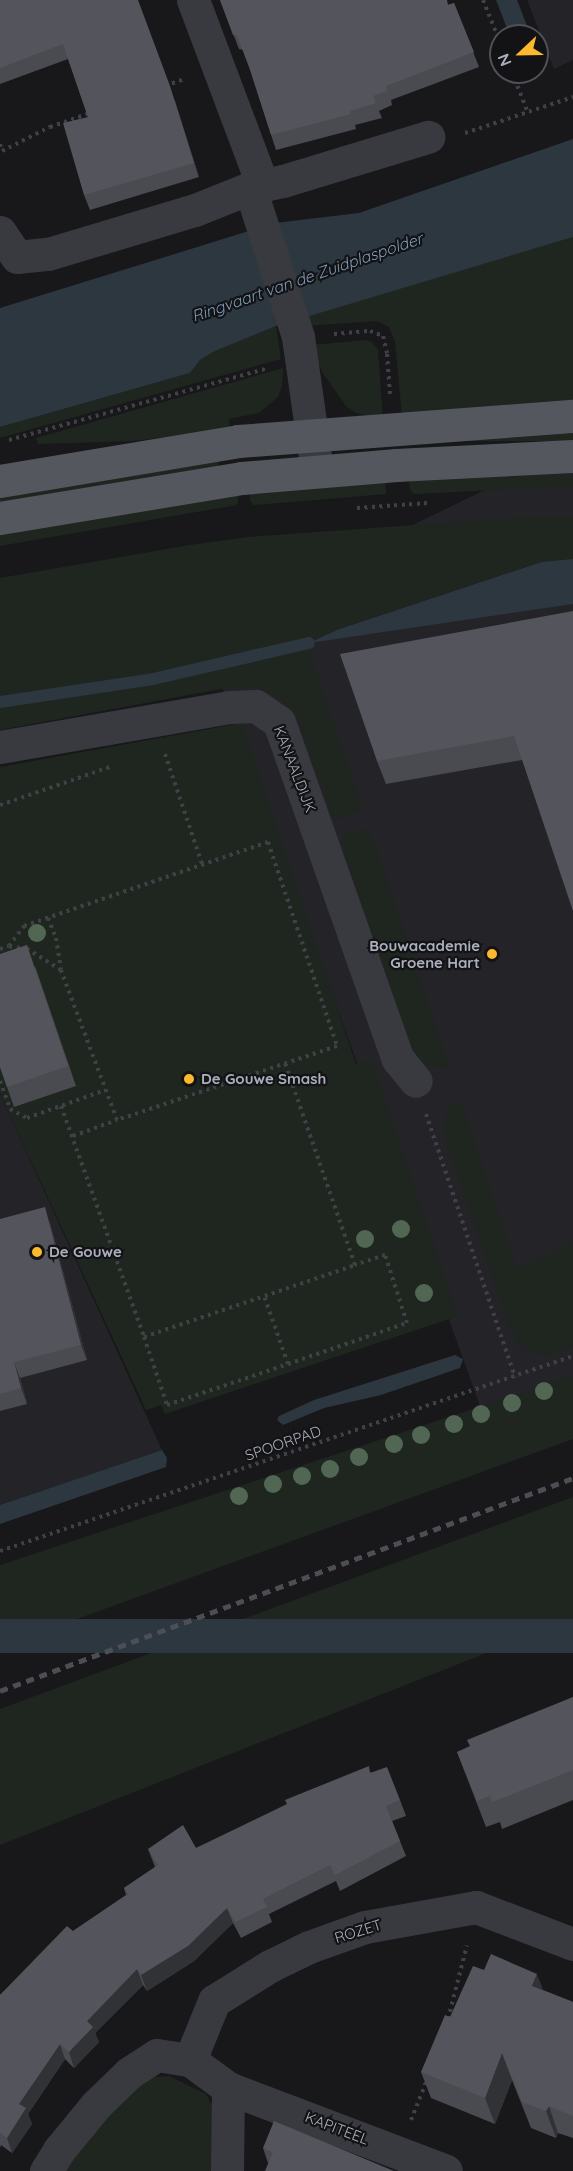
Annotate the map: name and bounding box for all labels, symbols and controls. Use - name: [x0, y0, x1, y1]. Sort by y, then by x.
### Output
- north arrow: [489, 24, 549, 84]
- text: N: [493, 51, 516, 69]
- water label: Ringvaart van de Zuidplaspolder: [189, 228, 425, 326]
- street label: KANAALDIJK: [270, 723, 320, 815]
- place label: Bouwacademie Groene Hart: [369, 936, 480, 971]
- marker: Bouwacademie Groene Hart: [485, 947, 499, 961]
- place label: De Gouwe Smash: [201, 1070, 326, 1088]
- marker: De Gouwe Smash: [182, 1072, 196, 1086]
- place label: De Gouwe: [49, 1243, 122, 1261]
- marker: De Gouwe: [30, 1245, 44, 1259]
- street label: SPOORPAD: [243, 1422, 323, 1464]
- street label: ROZET: [332, 1915, 384, 1947]
- street label: KAPITEEL: [303, 2108, 371, 2148]

